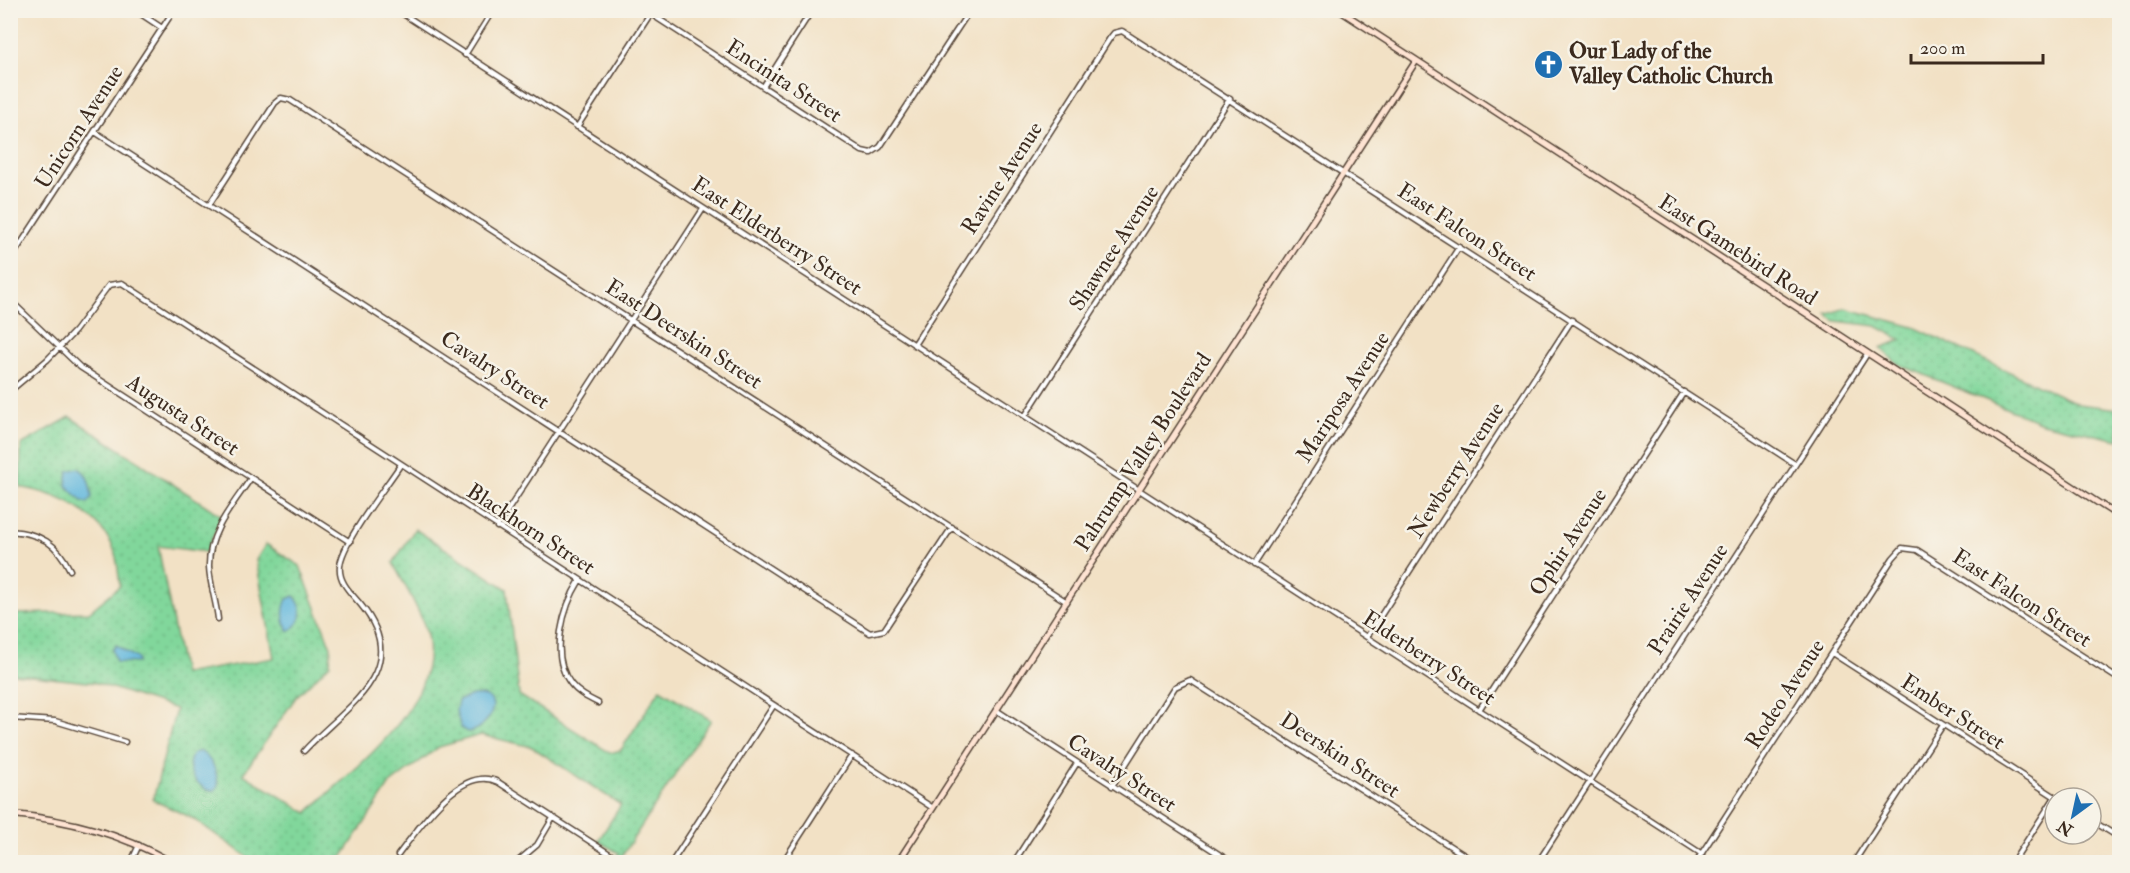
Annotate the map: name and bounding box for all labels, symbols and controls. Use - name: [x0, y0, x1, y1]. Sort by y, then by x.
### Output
- scale bar: [1911, 27, 2043, 65]
- street label: Encinita Street: [721, 33, 847, 129]
- place label: Our Lady of the Valley Catholic Church: [1568, 37, 1773, 91]
- text: 200 m: [1920, 37, 1965, 60]
- church icon: Our Lady of the Valley Catholic Church: [1532, 48, 1564, 80]
- street label: Unicorn Avenue: [29, 60, 129, 194]
- street label: Ravine Avenue: [955, 116, 1049, 240]
- street label: East Elderberry Street: [687, 170, 867, 302]
- street label: East Falcon Street: [1392, 177, 1542, 287]
- street label: Shawnee Avenue: [1063, 180, 1165, 316]
- street label: East Gamebird Road: [1653, 188, 1823, 312]
- street label: East Deerskin Street: [600, 273, 768, 395]
- street label: Cavalry Street: [435, 324, 555, 416]
- street label: Mariposa Avenue: [1290, 326, 1397, 468]
- street label: Pahrump Valley Boulevard: [1068, 347, 1219, 557]
- street label: Augusta Street: [120, 368, 245, 462]
- street label: Newberry Avenue: [1402, 397, 1510, 543]
- street label: Blackhorn Street: [461, 477, 601, 581]
- street label: Ophir Avenue: [1523, 483, 1614, 602]
- street label: Prairie Avenue: [1642, 538, 1734, 660]
- street label: East Falcon Street: [1947, 543, 2097, 653]
- street label: Elderberry Street: [1357, 605, 1501, 711]
- street label: Rodeo Avenue: [1739, 634, 1831, 754]
- street label: Ember Street: [1896, 668, 2010, 756]
- street label: Deerskin Street: [1275, 706, 1405, 804]
- street label: Cavalry Street: [1062, 727, 1182, 819]
- north arrow: [2043, 786, 2103, 846]
- text: N: [2053, 815, 2078, 841]

